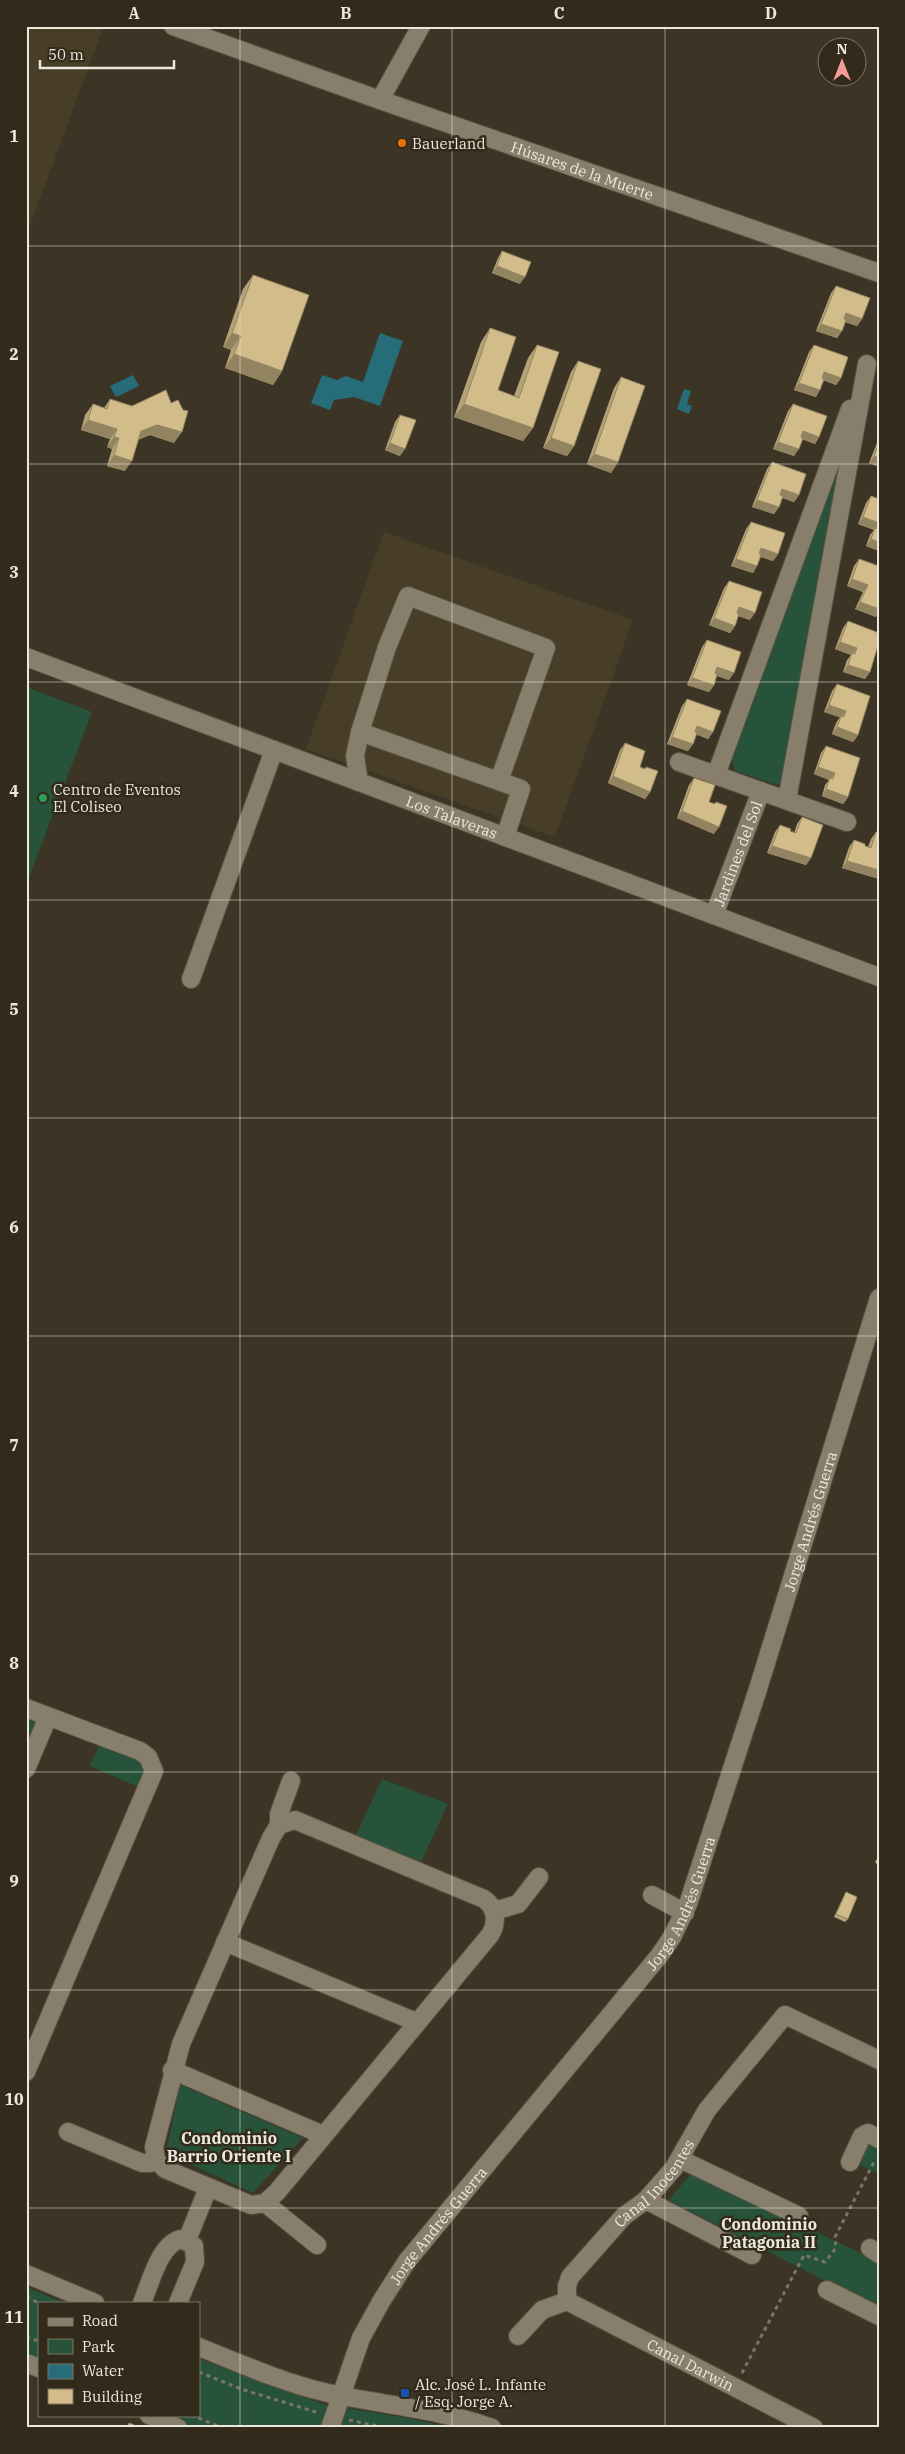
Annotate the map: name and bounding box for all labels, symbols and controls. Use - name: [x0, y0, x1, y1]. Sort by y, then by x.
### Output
- text: A: [128, 3, 140, 23]
- text: B: [340, 3, 352, 23]
- text: C: [554, 3, 564, 23]
- text: D: [765, 3, 777, 23]
- scale bar: [40, 38, 174, 70]
- north arrow: [818, 38, 868, 88]
- text: N: [836, 40, 848, 58]
- text: 50 m: [48, 45, 84, 64]
- text: 1: [9, 126, 19, 146]
- place label: Bauerland: [412, 134, 486, 153]
- marker: Bauerland: [396, 137, 408, 149]
- street label: Húsares de la Muerte: [509, 137, 656, 204]
- text: 2: [9, 344, 19, 364]
- text: 3: [9, 562, 19, 582]
- place label: Centro de Eventos El Coliseo: [53, 780, 181, 816]
- text: 4: [9, 781, 19, 801]
- street label: Los Talaveras: [404, 791, 500, 843]
- marker: Centro de Eventos El Coliseo: [37, 792, 49, 804]
- street label: Jardines del Sol: [709, 798, 766, 909]
- text: 5: [9, 999, 19, 1019]
- text: 6: [9, 1217, 19, 1237]
- text: 7: [9, 1435, 19, 1455]
- street label: Jorge Andrés Guerra: [779, 1449, 841, 1594]
- text: 8: [9, 1653, 19, 1673]
- street label: Jorge Andrés Guerra: [642, 1834, 719, 1974]
- text: 9: [9, 1871, 19, 1891]
- text: 10: [4, 2089, 24, 2109]
- district label: Condominio Barrio Oriente I: [167, 2128, 291, 2166]
- street label: Canal Inocentes: [609, 2136, 698, 2231]
- street label: Jorge Andrés Guerra: [385, 2163, 491, 2288]
- district label: Condominio Patagonia II: [721, 2214, 817, 2252]
- legend: [38, 2302, 200, 2416]
- text: 11: [4, 2307, 24, 2327]
- text: Road: [82, 2311, 118, 2330]
- street label: Canal Darwin: [644, 2334, 738, 2395]
- text: Park: [82, 2337, 115, 2356]
- text: Water: [82, 2361, 124, 2380]
- place label: Alc. José L. Infante / Esq. Jorge A.: [415, 2375, 546, 2411]
- text: Building: [82, 2387, 142, 2406]
- marker: Alc. José L. Infante / Esq. Jorge A.: [399, 2387, 411, 2399]

